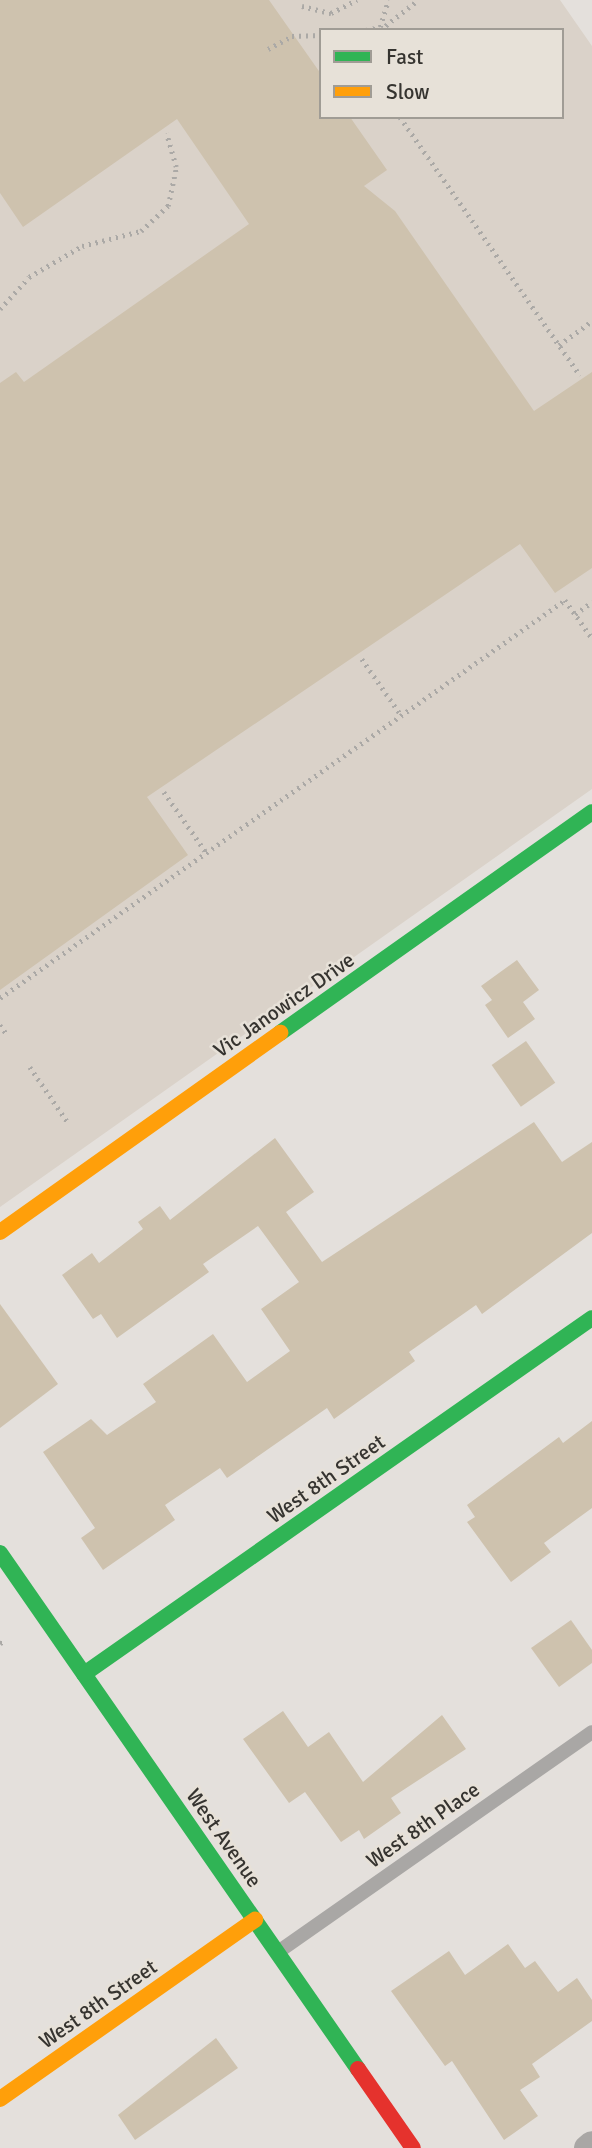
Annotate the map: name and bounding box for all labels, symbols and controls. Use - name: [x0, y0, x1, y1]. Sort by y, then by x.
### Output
- legend: [319, 28, 564, 119]
- text: Fast: [386, 44, 423, 70]
- text: Slow: [386, 79, 430, 105]
- street label: Vic Janowicz Drive: [209, 947, 359, 1063]
- street label: West 8th Street: [262, 1429, 390, 1529]
- street label: West 8th Place: [362, 1777, 484, 1873]
- street label: West Avenue: [181, 1784, 267, 1892]
- street label: West 8th Street: [34, 1954, 162, 2054]

